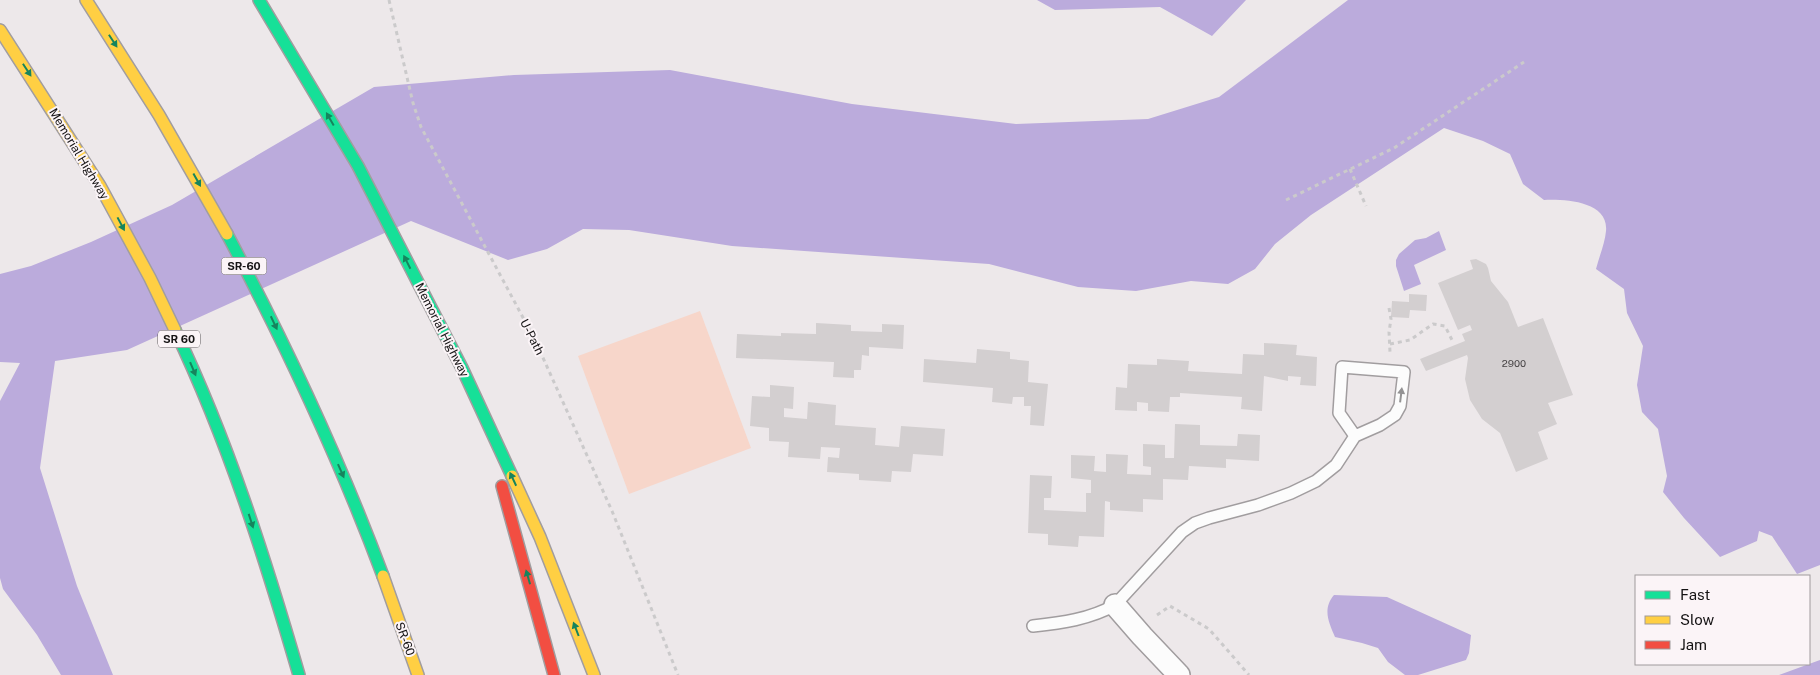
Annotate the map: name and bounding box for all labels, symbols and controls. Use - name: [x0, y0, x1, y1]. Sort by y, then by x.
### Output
- one-way arrow: [108, 34, 118, 47]
- one-way arrow: [22, 64, 32, 77]
- street label: Memorial Highway: [46, 106, 112, 203]
- one-way arrow: [326, 113, 335, 126]
- one-way arrow: [193, 173, 202, 186]
- one-way arrow: [116, 217, 125, 231]
- one-way arrow: [403, 255, 411, 269]
- road number: SR-60: [222, 258, 266, 274]
- street label: Memorial Highway: [412, 281, 472, 380]
- one-way arrow: [270, 316, 278, 330]
- street label: U-Path: [517, 317, 547, 357]
- road number: SR 60: [158, 330, 200, 348]
- house number: 2900: [1502, 357, 1526, 369]
- one-way arrow: [189, 362, 197, 377]
- one-way arrow: [1397, 387, 1405, 403]
- one-way arrow: [338, 464, 346, 478]
- one-way arrow: [509, 472, 517, 486]
- one-way arrow: [247, 514, 255, 529]
- one-way arrow: [524, 570, 532, 585]
- legend: [1635, 575, 1810, 665]
- text: Fast: [1680, 586, 1710, 603]
- text: Slow: [1680, 611, 1715, 628]
- street label: SR-60: [392, 620, 418, 658]
- one-way arrow: [572, 621, 580, 636]
- text: Jam: [1680, 636, 1707, 653]

